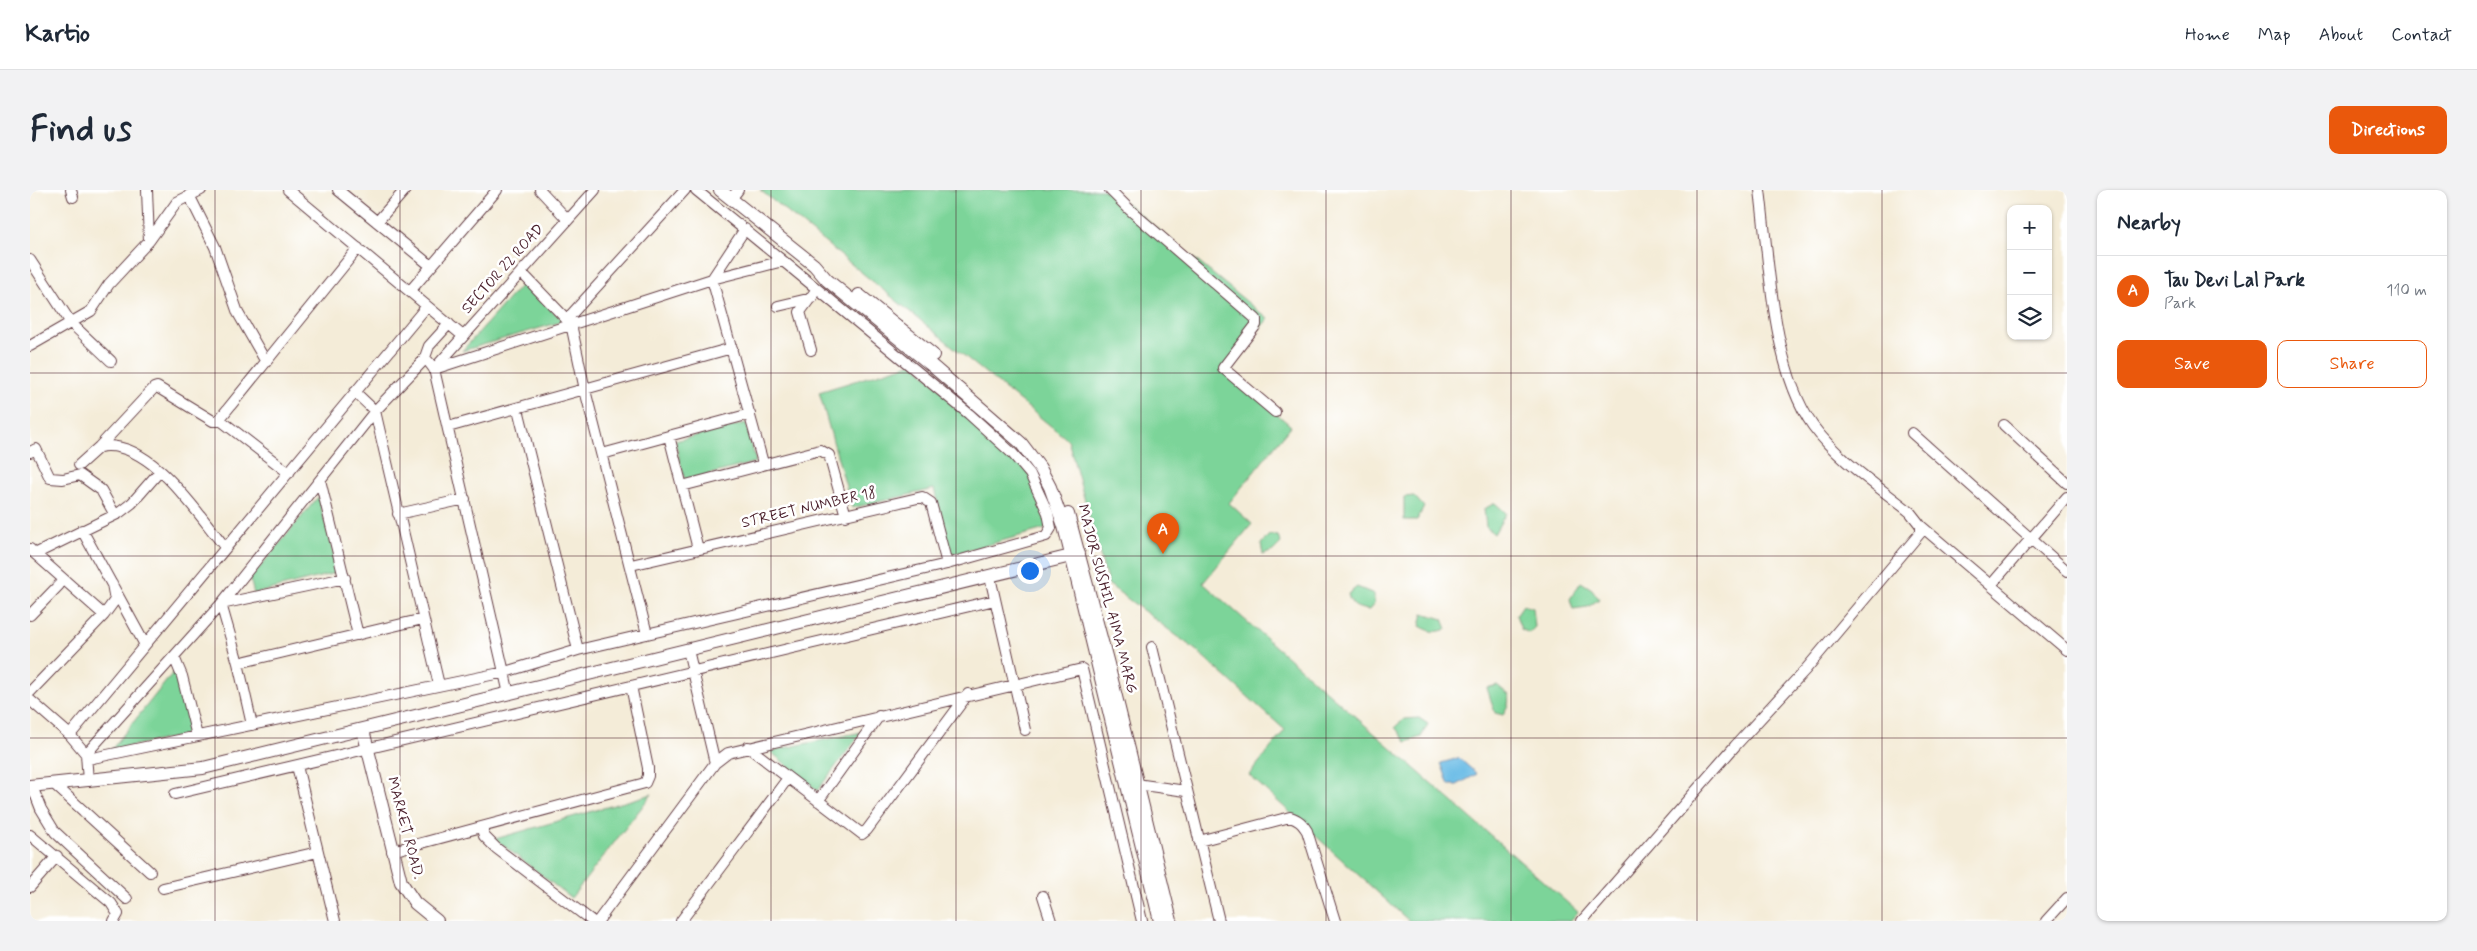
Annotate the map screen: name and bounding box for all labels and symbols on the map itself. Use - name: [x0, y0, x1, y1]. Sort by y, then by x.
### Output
- street label: SECTOR 22 ROAD: [457, 220, 549, 318]
- street label: STREET NUMBER 18: [740, 483, 878, 533]
- street label: MAJOR SUSHIL AIMA MARG: [1072, 502, 1142, 696]
- pin: A: [1147, 513, 1179, 554]
- your location: [1017, 558, 1043, 584]
- street label: MARKET ROAD.: [382, 775, 428, 881]

